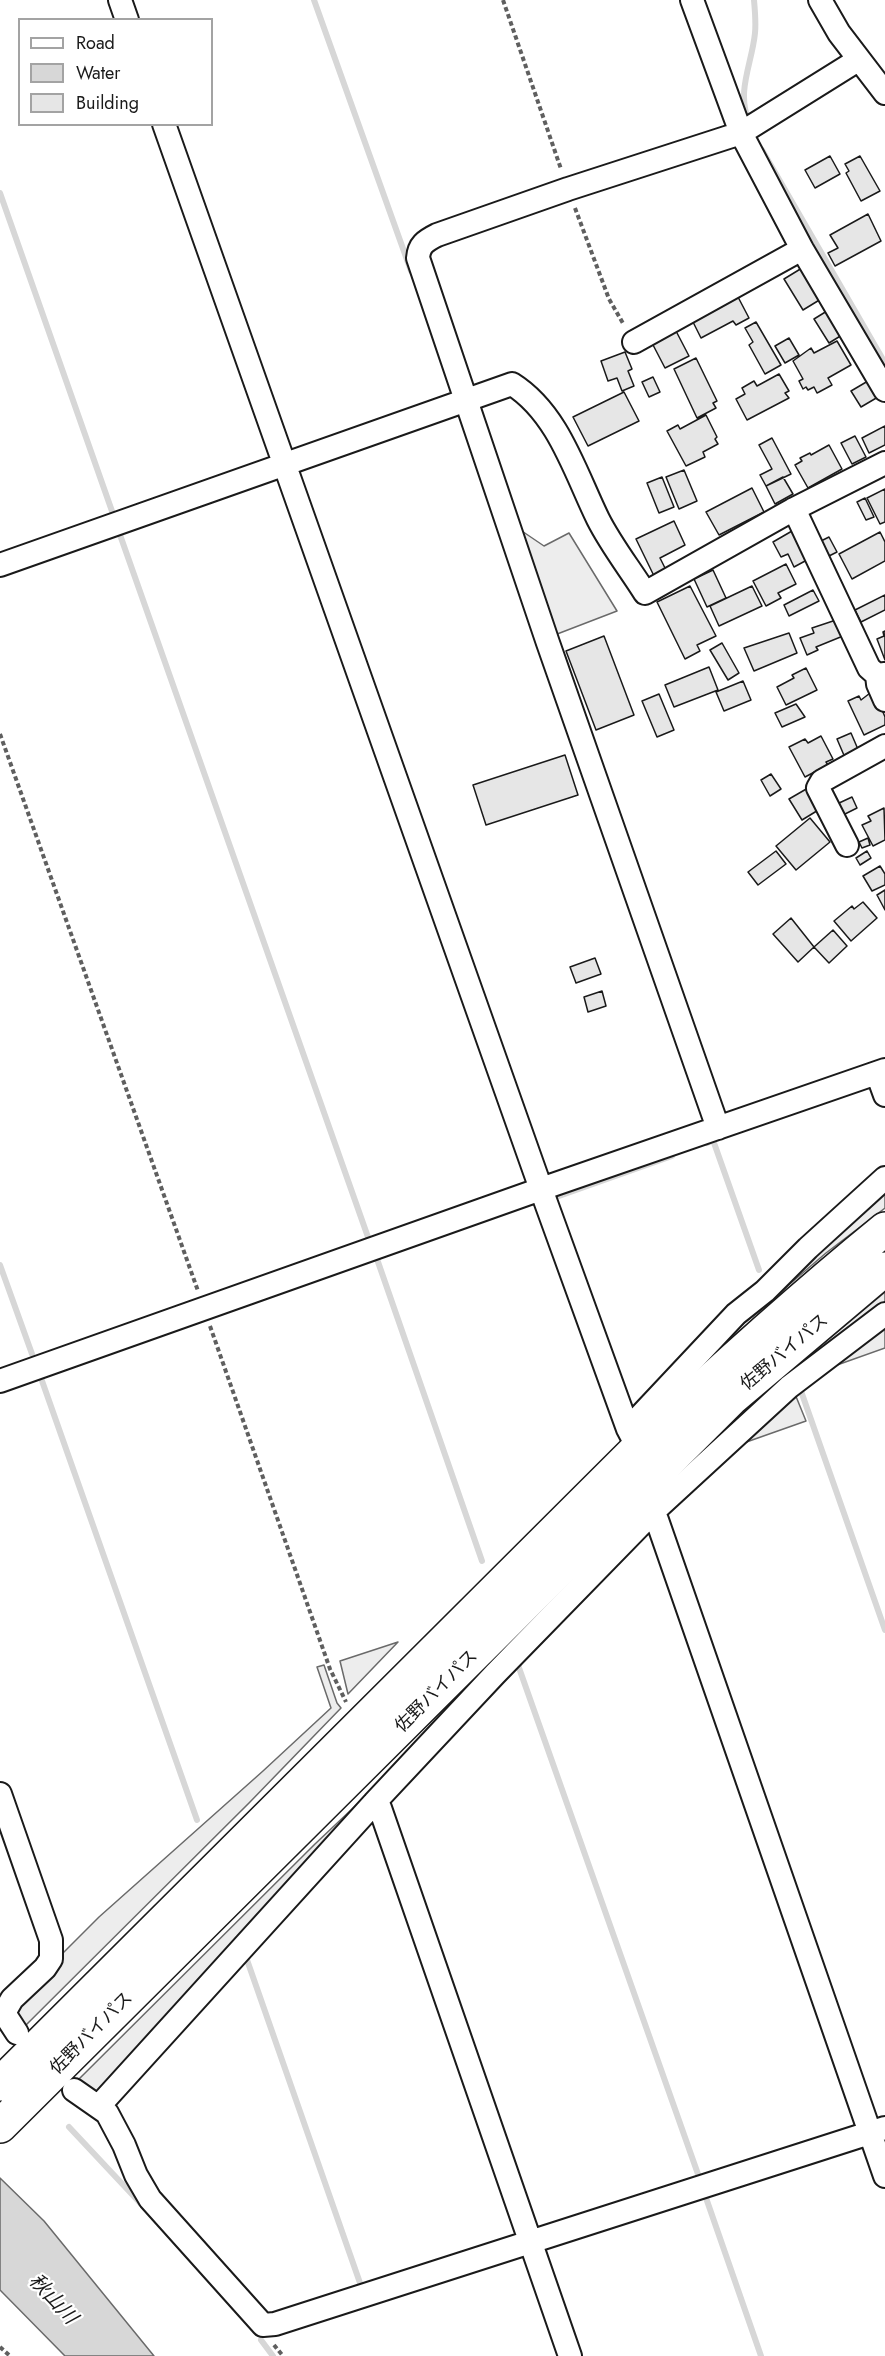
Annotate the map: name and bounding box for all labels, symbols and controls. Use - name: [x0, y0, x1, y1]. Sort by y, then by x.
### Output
- legend: [18, 18, 213, 126]
- text: Road: [76, 30, 115, 56]
- text: Water: [76, 60, 120, 86]
- text: Building: [76, 90, 139, 116]
- street label: 佐野バイパス: [737, 1310, 833, 1396]
- street label: 佐野バイパス: [391, 1646, 483, 1738]
- street label: 佐野バイパス: [46, 1988, 138, 2080]
- water label: 秋山川: [23, 2270, 81, 2330]

